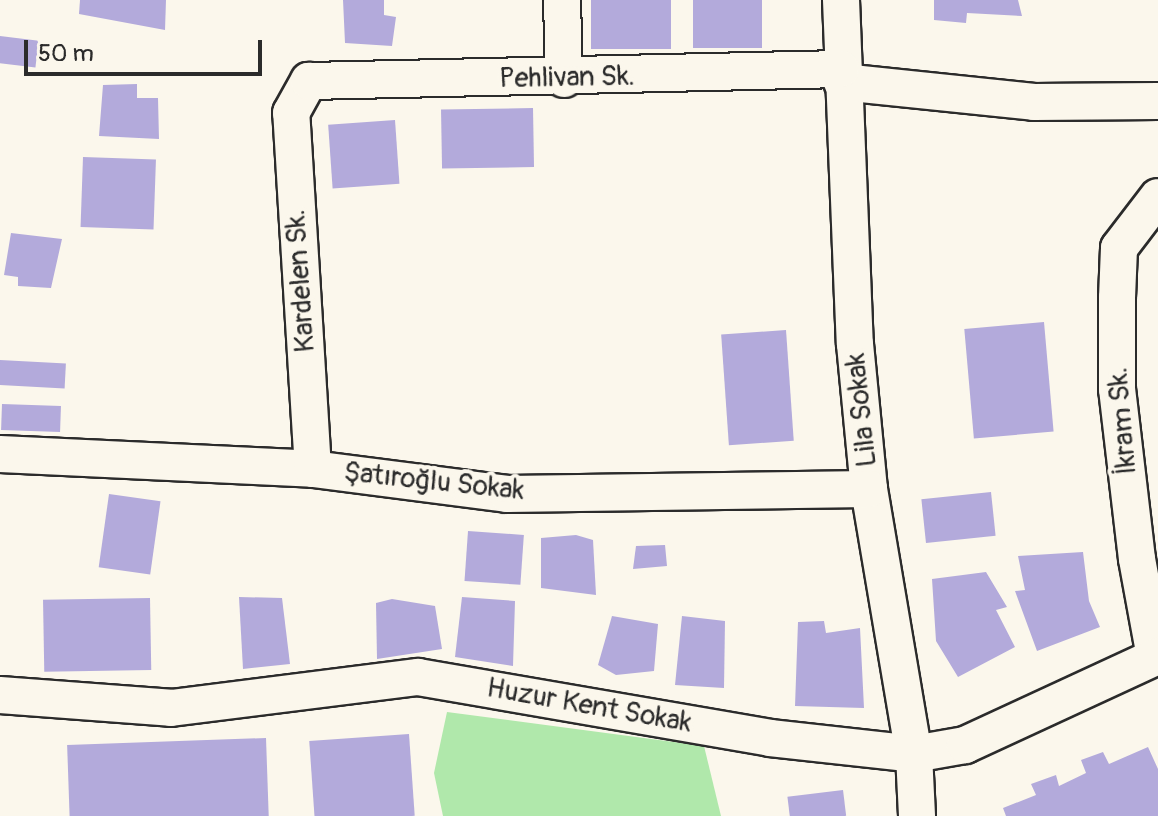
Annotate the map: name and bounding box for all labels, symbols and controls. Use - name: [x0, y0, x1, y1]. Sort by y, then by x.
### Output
- scale bar: [28, 24, 266, 74]
- text: 50 m: [38, 39, 94, 68]
- street label: Pehlivan Sk.: [499, 60, 635, 96]
- street label: Kardelen Sk.: [279, 208, 323, 354]
- street label: Lila Sokak: [839, 351, 885, 469]
- street label: İkram Sk.: [1102, 366, 1144, 476]
- street label: Şatıroğlu Sokak: [342, 456, 526, 508]
- street label: Huzur Kent Sokak: [484, 671, 694, 741]

